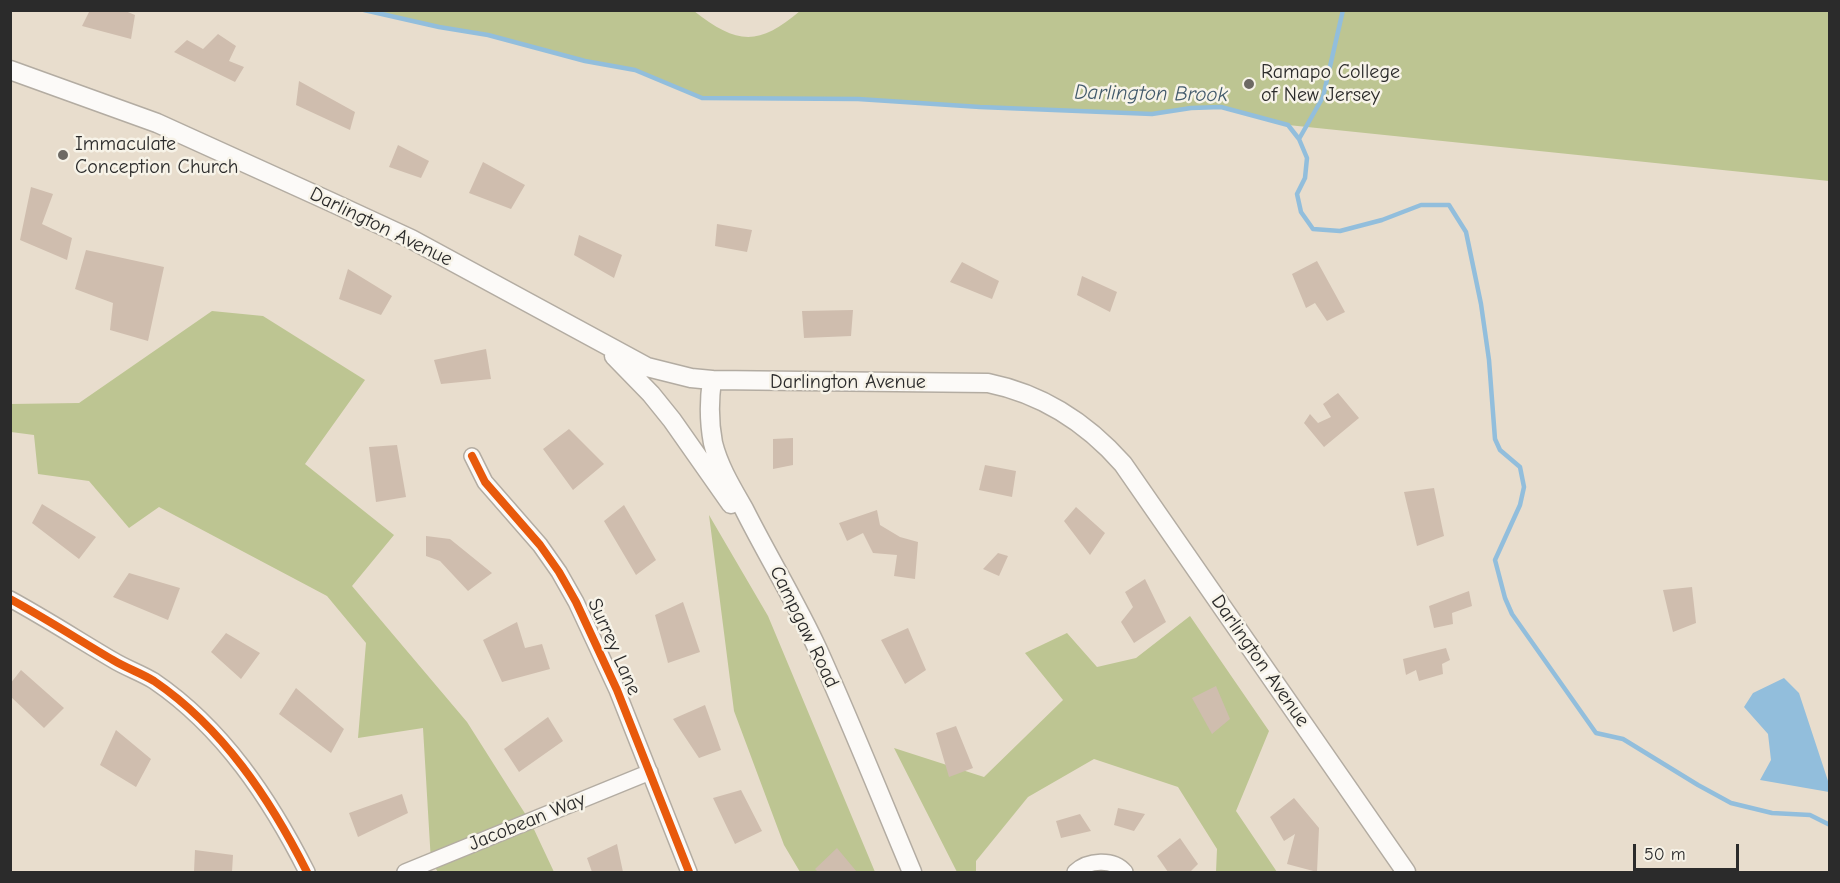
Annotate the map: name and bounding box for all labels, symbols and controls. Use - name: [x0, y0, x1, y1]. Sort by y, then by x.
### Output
- place label: Ramapo College of New Jersey: [1261, 60, 1400, 107]
- marker: Ramapo College of New Jersey: [1242, 77, 1256, 91]
- water label: Darlington Brook: [1074, 80, 1228, 108]
- place label: Immaculate Conception Church: [75, 132, 239, 179]
- marker: Immaculate Conception Church: [56, 148, 70, 162]
- street label: Darlington Avenue: [306, 182, 456, 272]
- street label: Darlington Avenue: [770, 370, 926, 394]
- street label: Campgaw Road: [764, 562, 844, 692]
- street label: Darlington Avenue: [1205, 590, 1315, 732]
- street label: Surrey Lane: [582, 595, 646, 699]
- street label: Jacobean Way: [465, 788, 589, 856]
- scale bar: [1636, 832, 1742, 870]
- text: 50 m: [1644, 844, 1686, 865]

